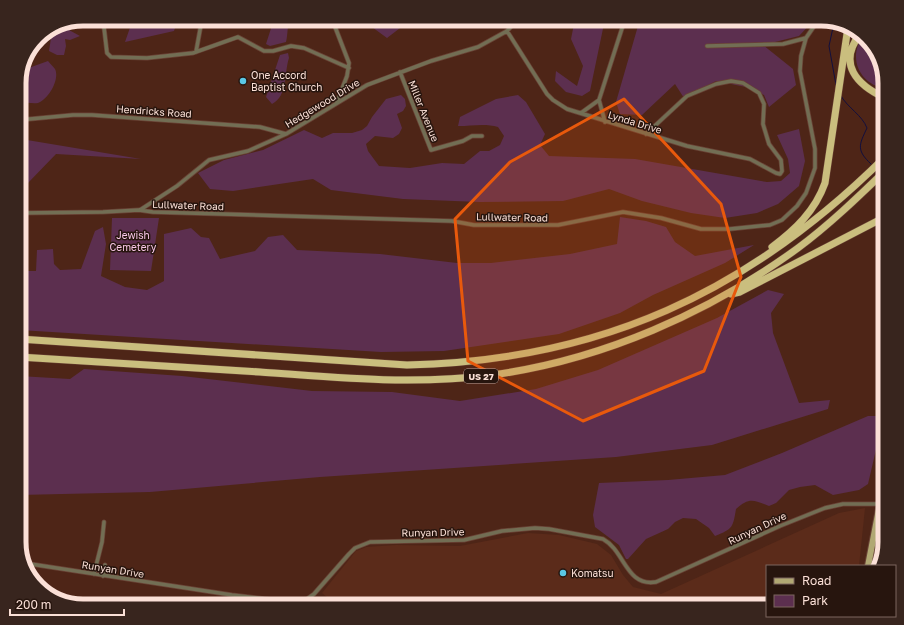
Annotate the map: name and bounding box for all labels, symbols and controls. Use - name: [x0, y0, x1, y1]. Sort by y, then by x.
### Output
- place label: One Accord Baptist Church: [251, 69, 322, 93]
- marker: One Accord Baptist Church: [238, 76, 248, 86]
- street label: Hedgewood Drive: [283, 76, 362, 130]
- street label: Miller Avenue: [406, 79, 442, 144]
- street label: Hendricks Road: [116, 102, 192, 120]
- street label: Lynda Drive: [607, 108, 664, 136]
- street label: Lullwater Road: [152, 198, 224, 212]
- street label: Lullwater Road: [476, 210, 548, 224]
- park label: Jewish Cemetery: [110, 229, 157, 253]
- road number: US 27: [464, 369, 498, 383]
- street label: Runyan Drive: [726, 509, 788, 547]
- street label: Runyan Drive: [401, 525, 465, 539]
- street label: Runyan Drive: [81, 558, 145, 580]
- legend: [766, 565, 896, 617]
- place label: Komatsu: [571, 567, 613, 579]
- marker: Komatsu: [558, 568, 568, 578]
- text: Road: [802, 573, 831, 588]
- scale bar: [10, 591, 124, 617]
- text: Park: [802, 593, 828, 608]
- text: 200 m: [16, 597, 51, 612]

